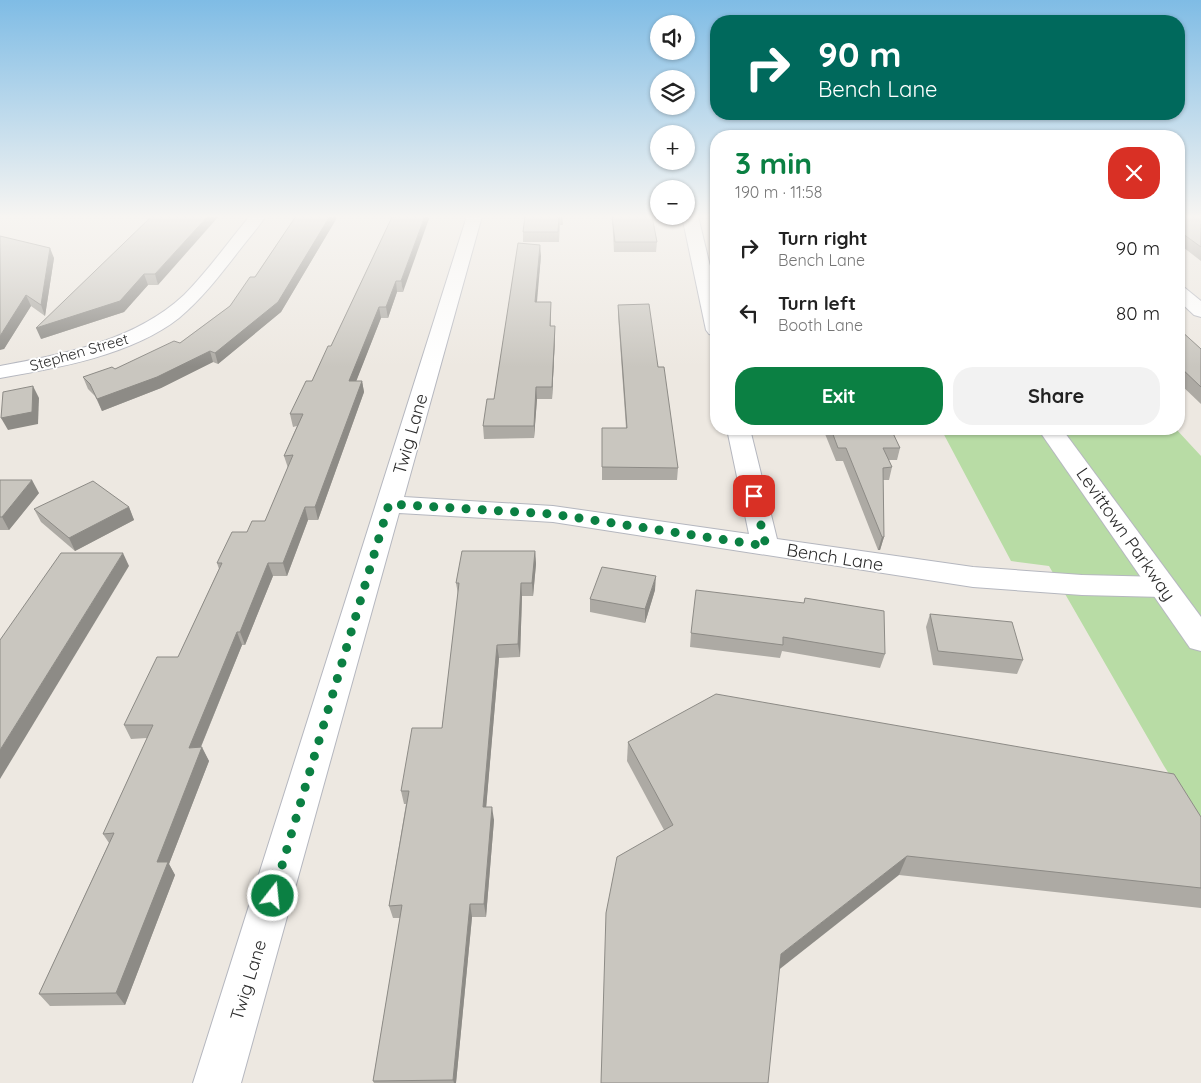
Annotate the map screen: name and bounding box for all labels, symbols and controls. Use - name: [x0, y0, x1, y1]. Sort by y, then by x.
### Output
- map controls: [650, 15, 695, 225]
- button: sound: [650, 15, 695, 60]
- text: 90 m: [818, 32, 901, 76]
- icon: right: [735, 35, 800, 100]
- button: layers: [650, 70, 695, 115]
- text: Bench Lane: [818, 75, 938, 103]
- button: +: [650, 125, 695, 170]
- text: 3 min: [735, 144, 812, 182]
- button: close: [1108, 147, 1160, 199]
- button: −: [650, 180, 695, 225]
- text: 190 m · 11:58: [735, 182, 822, 202]
- text: Turn right: [778, 226, 867, 250]
- icon: right: [735, 234, 763, 262]
- text: 90 m: [1116, 236, 1160, 260]
- text: Bench Lane: [778, 250, 865, 270]
- text: Turn left: [778, 291, 856, 315]
- icon: left: [735, 299, 763, 327]
- text: 80 m: [1116, 301, 1160, 325]
- text: Booth Lane: [778, 315, 863, 335]
- street label: Stephen Street: [27, 329, 131, 375]
- button: Exit: [735, 367, 943, 425]
- button: Share: [953, 367, 1160, 425]
- street label: Twig Lane: [387, 391, 433, 477]
- street label: Levittown Parkway: [1071, 463, 1181, 605]
- pin: [733, 475, 775, 517]
- icon: arrive: [740, 482, 768, 510]
- street label: Bench Lane: [785, 538, 885, 576]
- position arrow: [246, 869, 298, 921]
- street label: Twig Lane: [225, 937, 271, 1023]

